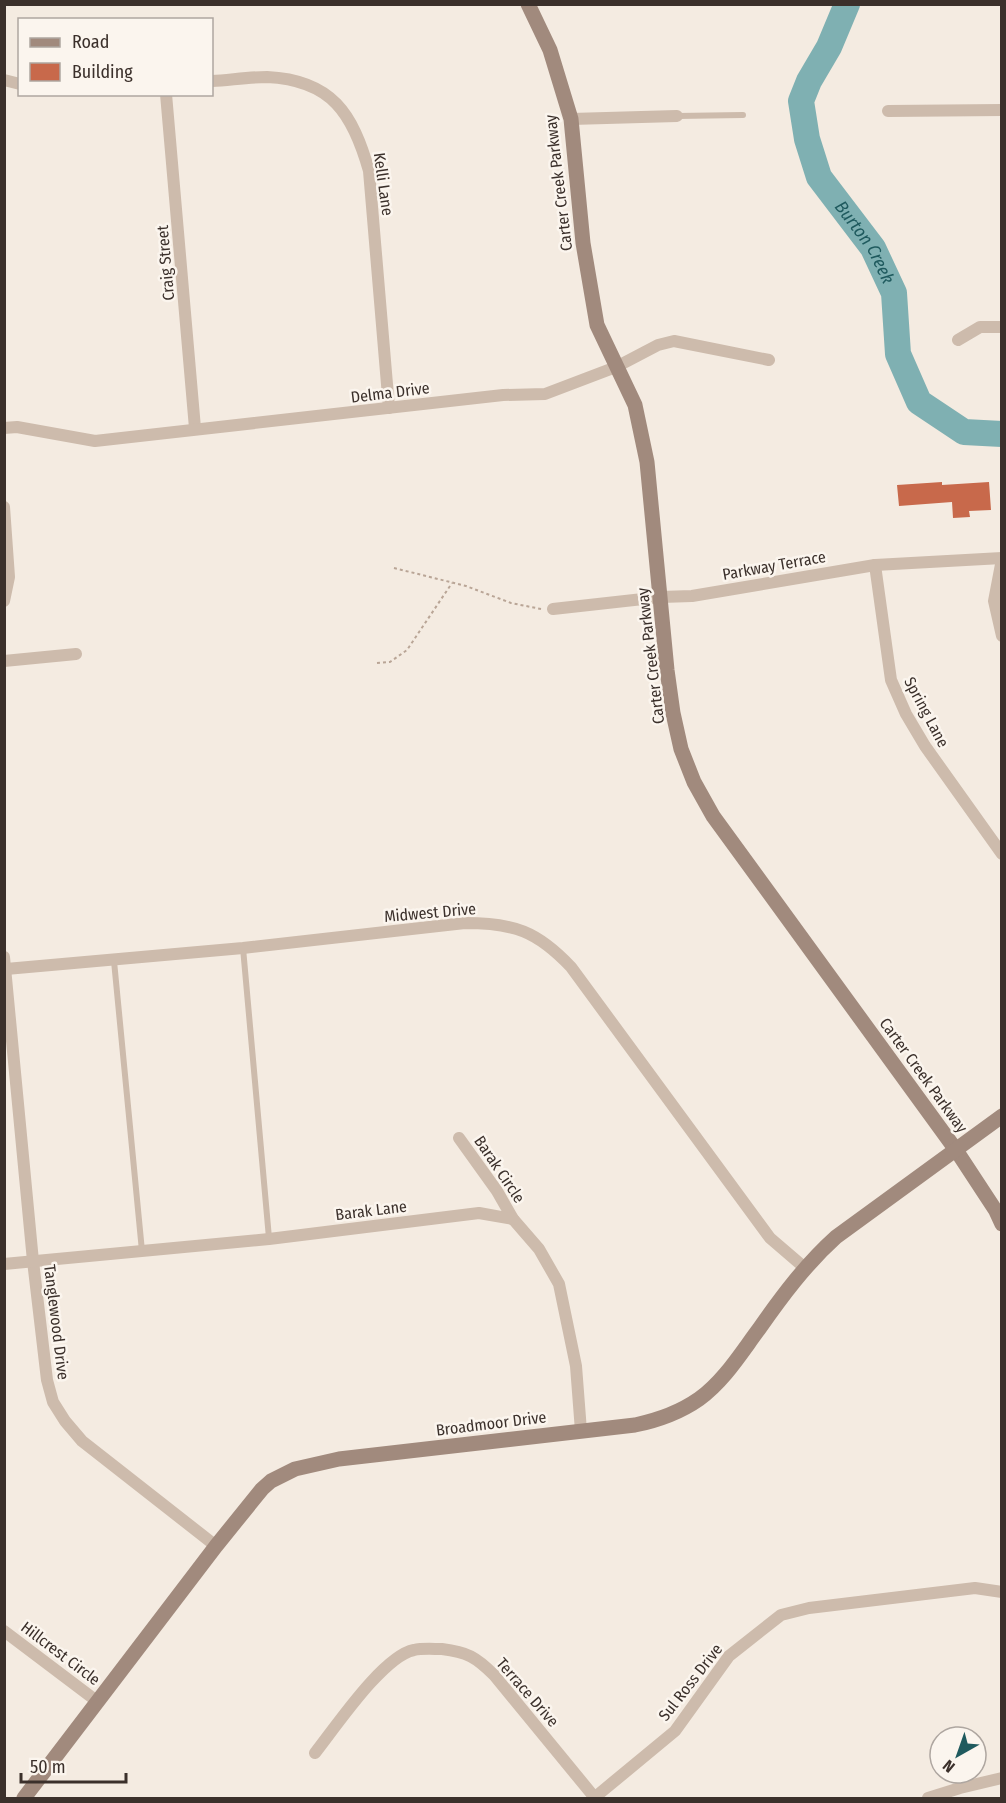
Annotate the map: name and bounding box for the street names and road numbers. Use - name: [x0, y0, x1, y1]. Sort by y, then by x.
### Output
- street label: Carter Creek Parkway: [541, 113, 576, 252]
- street label: Kelli Lane: [370, 151, 397, 217]
- street label: Craig Street: [153, 224, 178, 301]
- street label: Delma Drive: [350, 378, 431, 407]
- street label: Parkway Terrace: [721, 547, 827, 584]
- street label: Carter Creek Parkway: [633, 586, 668, 725]
- street label: Spring Lane: [900, 674, 953, 751]
- street label: Midwest Drive: [383, 899, 477, 926]
- street label: Carter Creek Parkway: [876, 1014, 972, 1137]
- street label: Barak Circle: [470, 1132, 529, 1207]
- street label: Barak Lane: [334, 1197, 408, 1224]
- street label: Tanglewood Drive: [40, 1263, 73, 1381]
- street label: Broadmoor Drive: [435, 1407, 547, 1440]
- street label: Hillcrest Circle: [17, 1618, 104, 1689]
- street label: Sul Ross Drive: [654, 1640, 726, 1725]
- street label: Terrace Drive: [493, 1654, 563, 1731]

